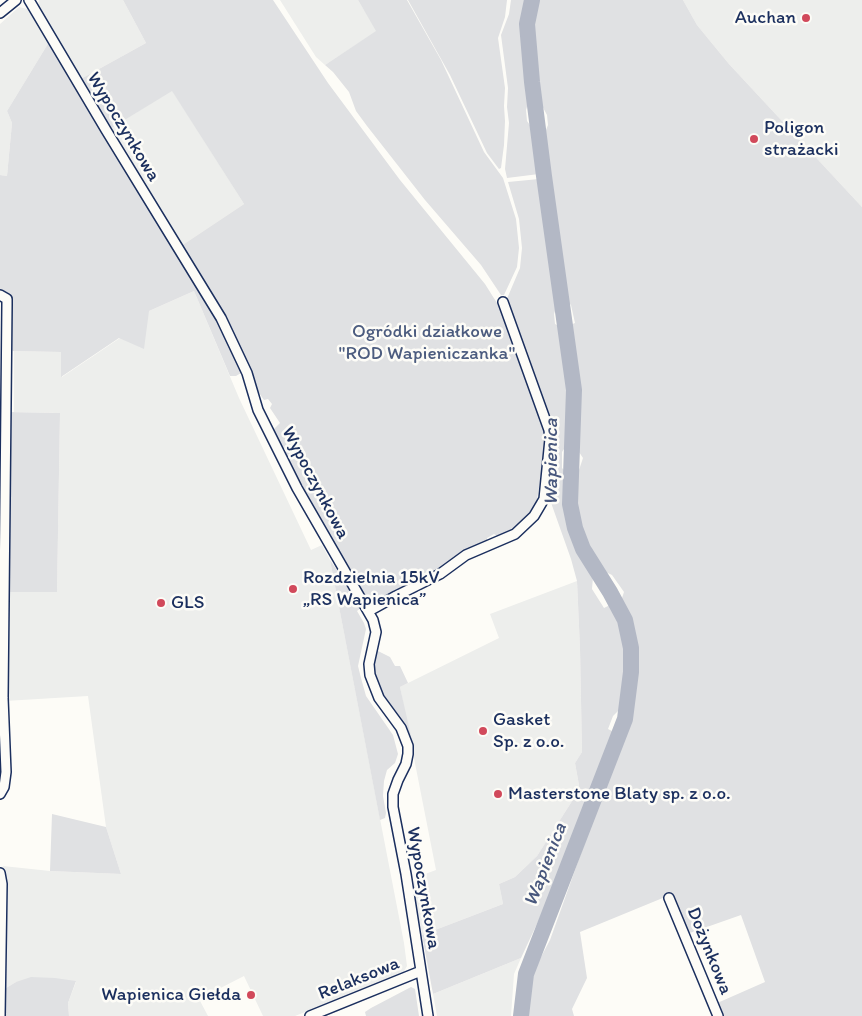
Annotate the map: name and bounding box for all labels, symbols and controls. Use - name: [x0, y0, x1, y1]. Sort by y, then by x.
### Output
- place label: Auchan: [735, 7, 796, 29]
- marker: Auchan: [800, 12, 812, 24]
- street label: Wypoczynkowa: [81, 68, 165, 186]
- place label: Poligon strażacki: [764, 117, 839, 161]
- marker: Poligon strażacki: [748, 133, 760, 145]
- park label: Ogródki działkowe "ROD Wapieniczanka": [339, 321, 515, 365]
- water label: Wapienica: [540, 418, 564, 506]
- street label: Wypoczynkowa: [276, 423, 354, 543]
- place label: Rozdzielnia 15kV „RS Wapienica”: [303, 567, 440, 611]
- marker: Rozdzielnia 15kV „RS Wapienica”: [287, 583, 299, 595]
- place label: GLS: [171, 592, 204, 614]
- marker: GLS: [155, 597, 167, 609]
- place label: Gasket Sp. z o.o.: [493, 709, 564, 753]
- marker: Gasket Sp. z o.o.: [477, 725, 489, 737]
- place label: Masterstone Blaty sp. z o.o.: [508, 783, 731, 805]
- marker: Masterstone Blaty sp. z o.o.: [492, 788, 504, 800]
- water label: Wapienica: [519, 820, 573, 910]
- street label: Wypoczynkowa: [401, 825, 445, 951]
- street label: Dożynkowa: [681, 904, 737, 998]
- street label: Relaksowa: [315, 952, 403, 1006]
- place label: Wapienica Giełda: [101, 984, 241, 1006]
- marker: Wapienica Giełda: [245, 989, 257, 1001]

